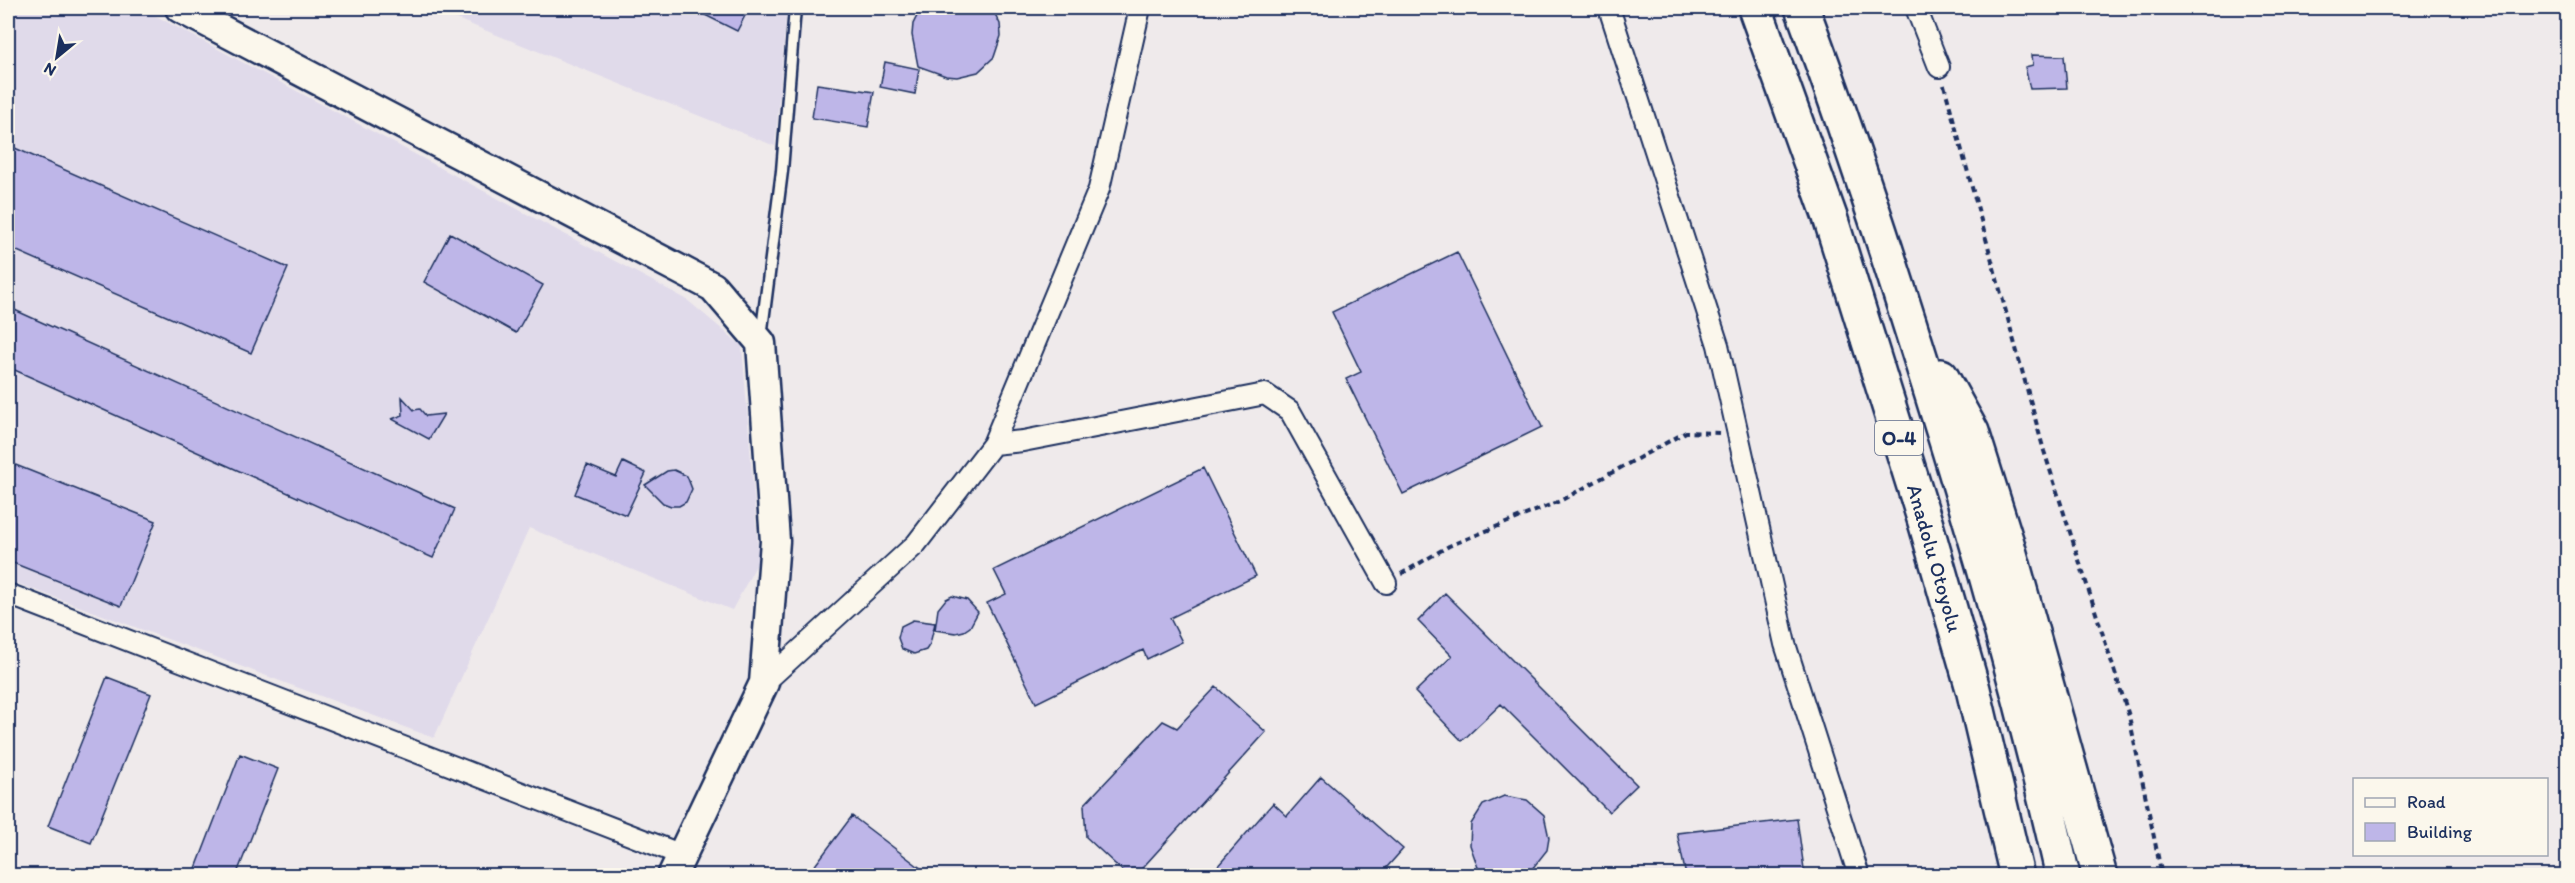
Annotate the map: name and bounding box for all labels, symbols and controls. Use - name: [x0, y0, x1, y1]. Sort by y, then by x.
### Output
- north arrow: [27, 27, 87, 87]
- text: N: [40, 59, 59, 80]
- road number: O-4: [1875, 421, 1923, 455]
- street label: Anadolu Otoyolu: [1902, 481, 1968, 635]
- legend: [2353, 778, 2548, 856]
- text: Road: [2407, 791, 2446, 813]
- text: Building: [2407, 821, 2473, 843]

